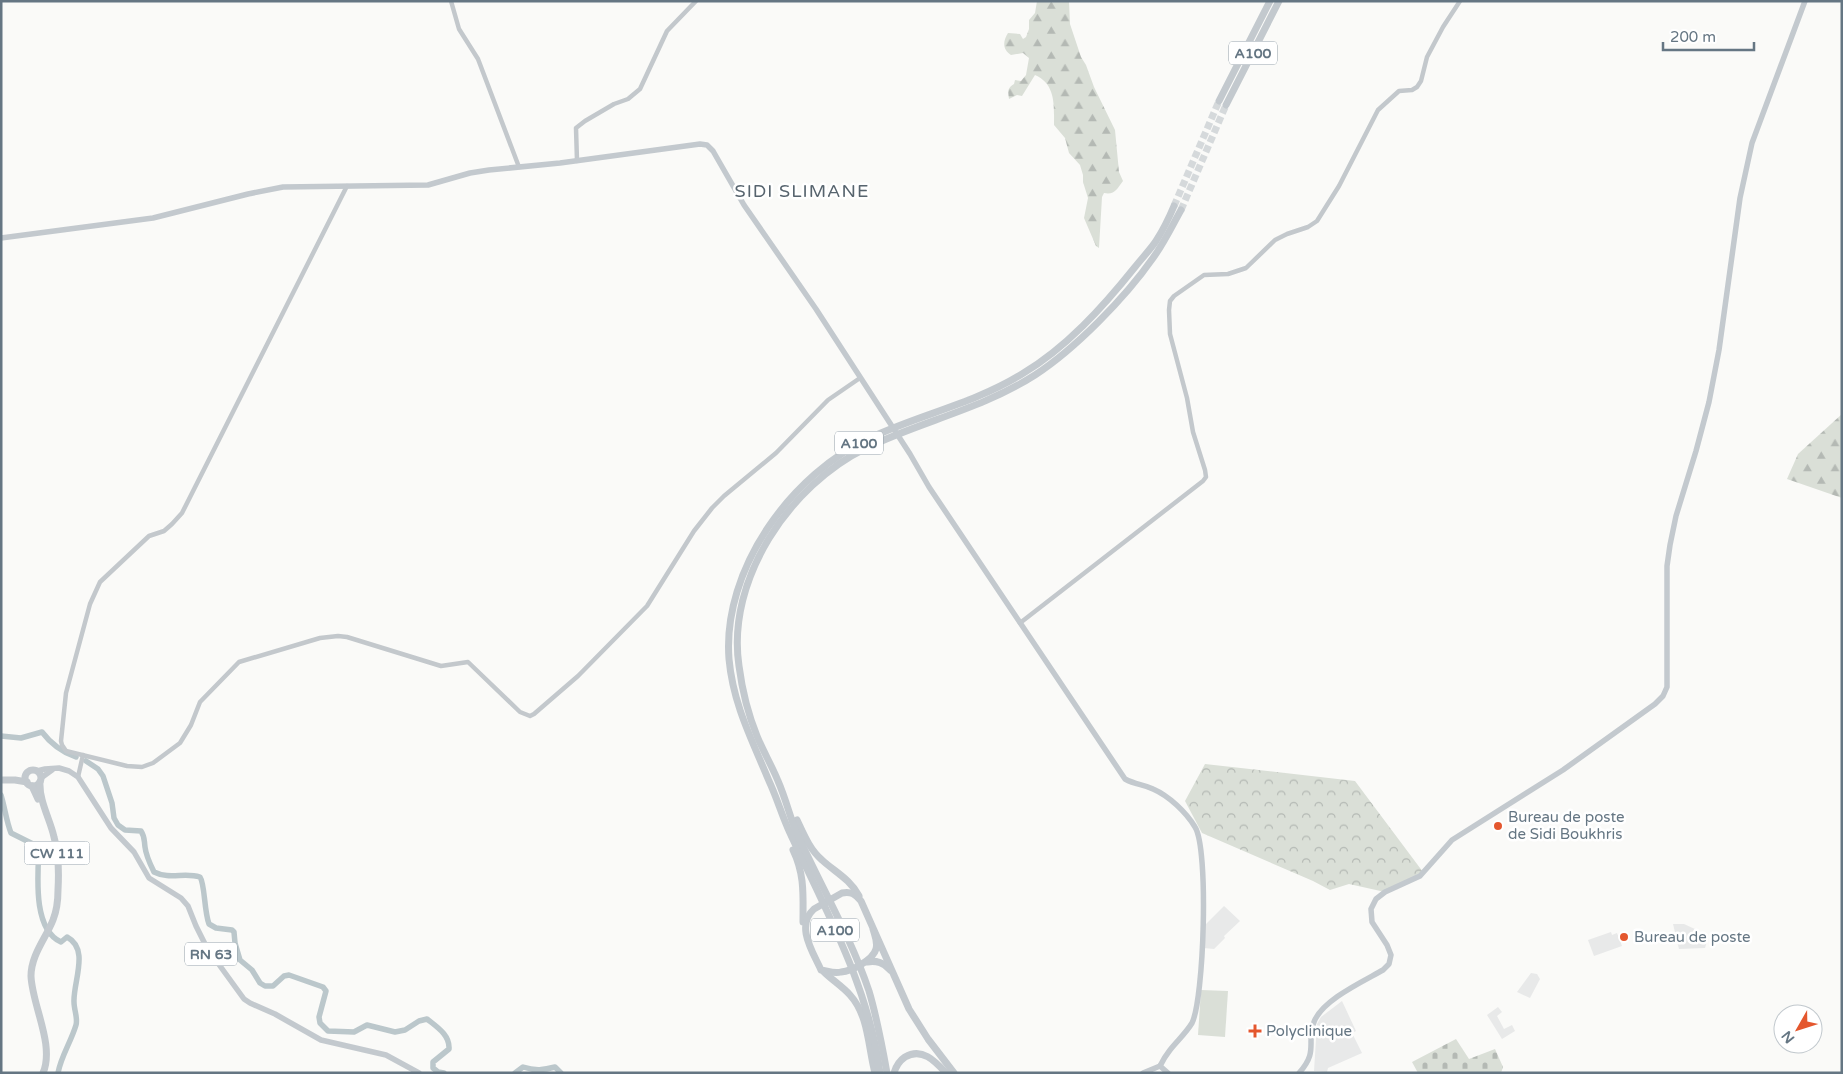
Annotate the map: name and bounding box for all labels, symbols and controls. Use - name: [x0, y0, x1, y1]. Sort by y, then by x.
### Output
- scale bar: [1663, 20, 1754, 52]
- text: 200 m: [1670, 28, 1716, 46]
- road number: A100: [1229, 42, 1277, 64]
- district label: SIDI SLIMANE: [735, 180, 869, 202]
- road number: A100: [835, 432, 883, 454]
- place label: Bureau de poste de Sidi Boukhris: [1508, 808, 1625, 843]
- marker: Bureau de poste de Sidi Boukhris: [1492, 820, 1504, 832]
- road number: CW 111: [24, 841, 90, 864]
- road number: A100: [811, 918, 859, 942]
- place label: Bureau de poste: [1634, 928, 1751, 946]
- marker: Bureau de poste: [1618, 931, 1630, 943]
- road number: RN 63: [185, 942, 237, 966]
- north arrow: [1773, 1004, 1823, 1054]
- place label: Polyclinique: [1266, 1022, 1352, 1040]
- marker: Polyclinique: [1248, 1024, 1262, 1038]
- text: N: [1778, 1027, 1798, 1047]

